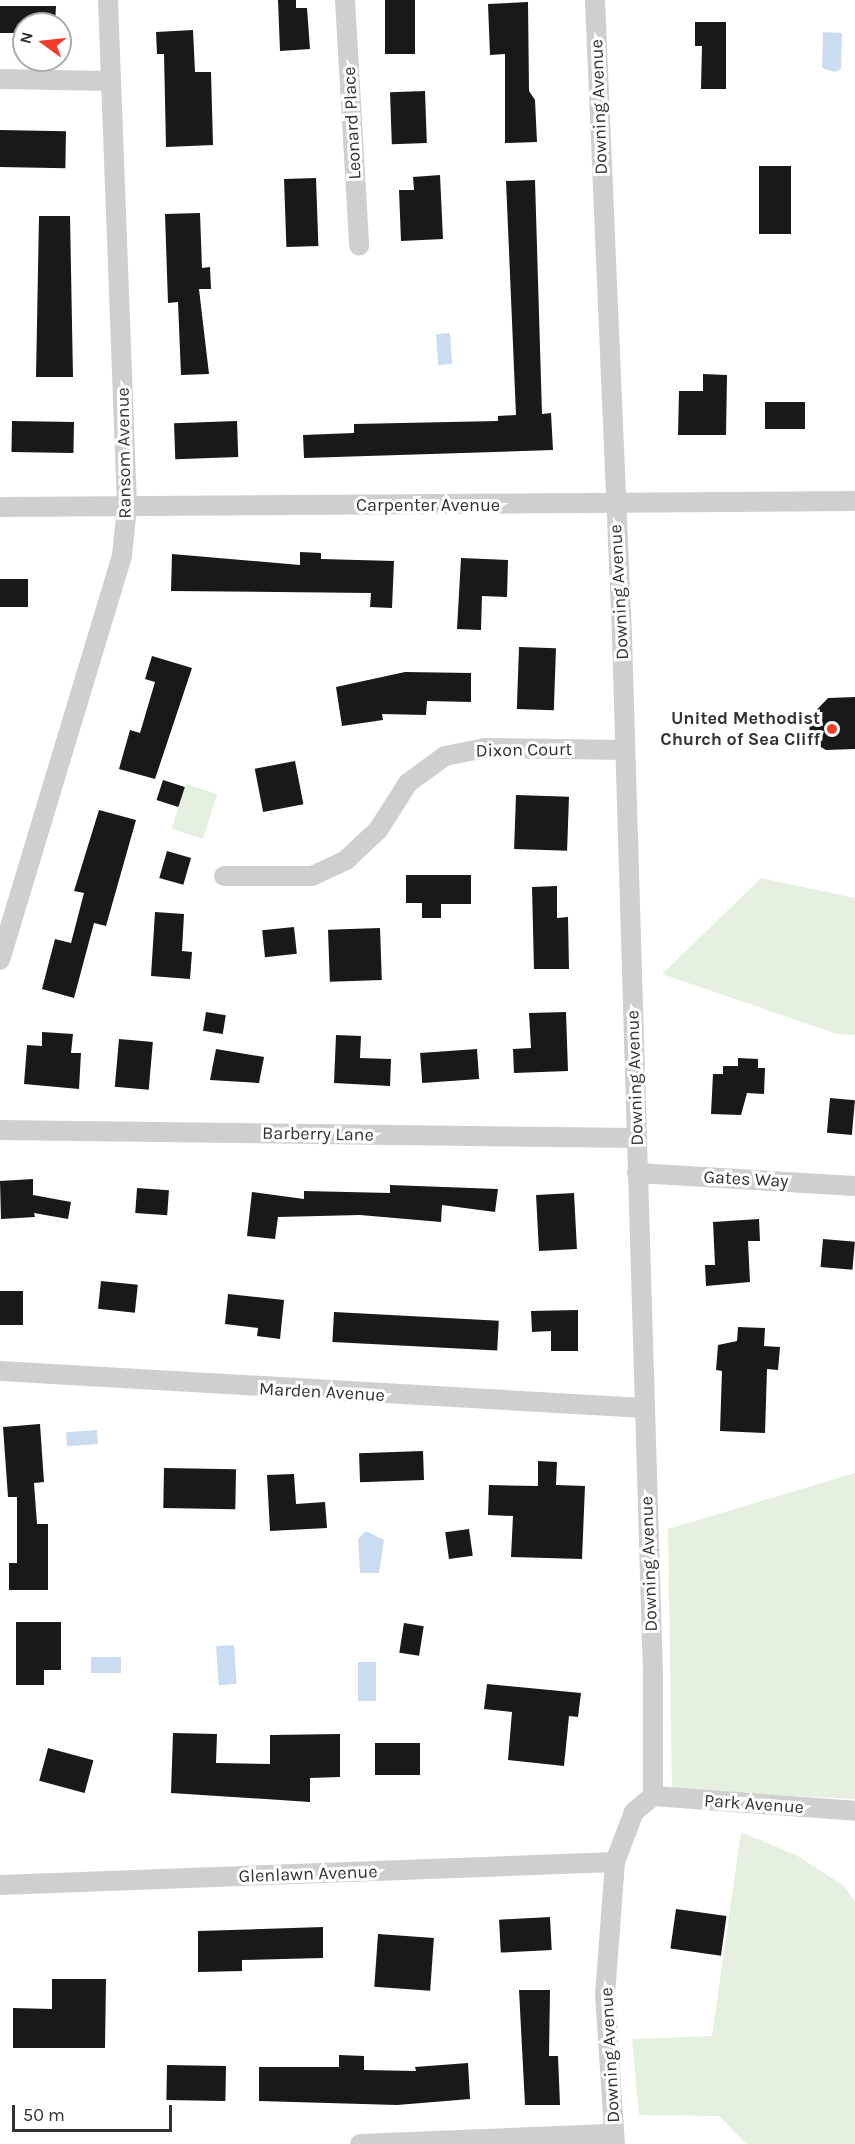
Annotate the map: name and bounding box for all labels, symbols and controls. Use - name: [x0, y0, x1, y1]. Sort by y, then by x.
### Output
- north arrow: [12, 12, 72, 72]
- text: N: [15, 30, 37, 46]
- street label: Downing Avenue: [586, 39, 612, 175]
- street label: Leonard Place: [338, 66, 366, 180]
- street label: Ransom Avenue: [112, 387, 136, 519]
- street label: Carpenter Avenue: [356, 494, 500, 516]
- street label: Downing Avenue: [605, 524, 633, 660]
- place label: United Methodist Church of Sea Cliff: [660, 708, 820, 750]
- marker: United Methodist Church of Sea Cliff: [825, 722, 839, 736]
- street label: Dixon Court: [476, 738, 572, 762]
- street label: Downing Avenue: [622, 1010, 648, 1146]
- street label: Barberry Lane: [262, 1122, 374, 1146]
- street label: Gates Way: [703, 1166, 789, 1192]
- street label: Marden Avenue: [259, 1378, 385, 1406]
- street label: Downing Avenue: [636, 1496, 662, 1632]
- street label: Park Avenue: [703, 1790, 805, 1818]
- street label: Glenlawn Avenue: [238, 1861, 378, 1887]
- street label: Downing Avenue: [596, 1987, 624, 2123]
- scale bar: [15, 2093, 176, 2131]
- text: 50 m: [23, 2104, 65, 2126]

